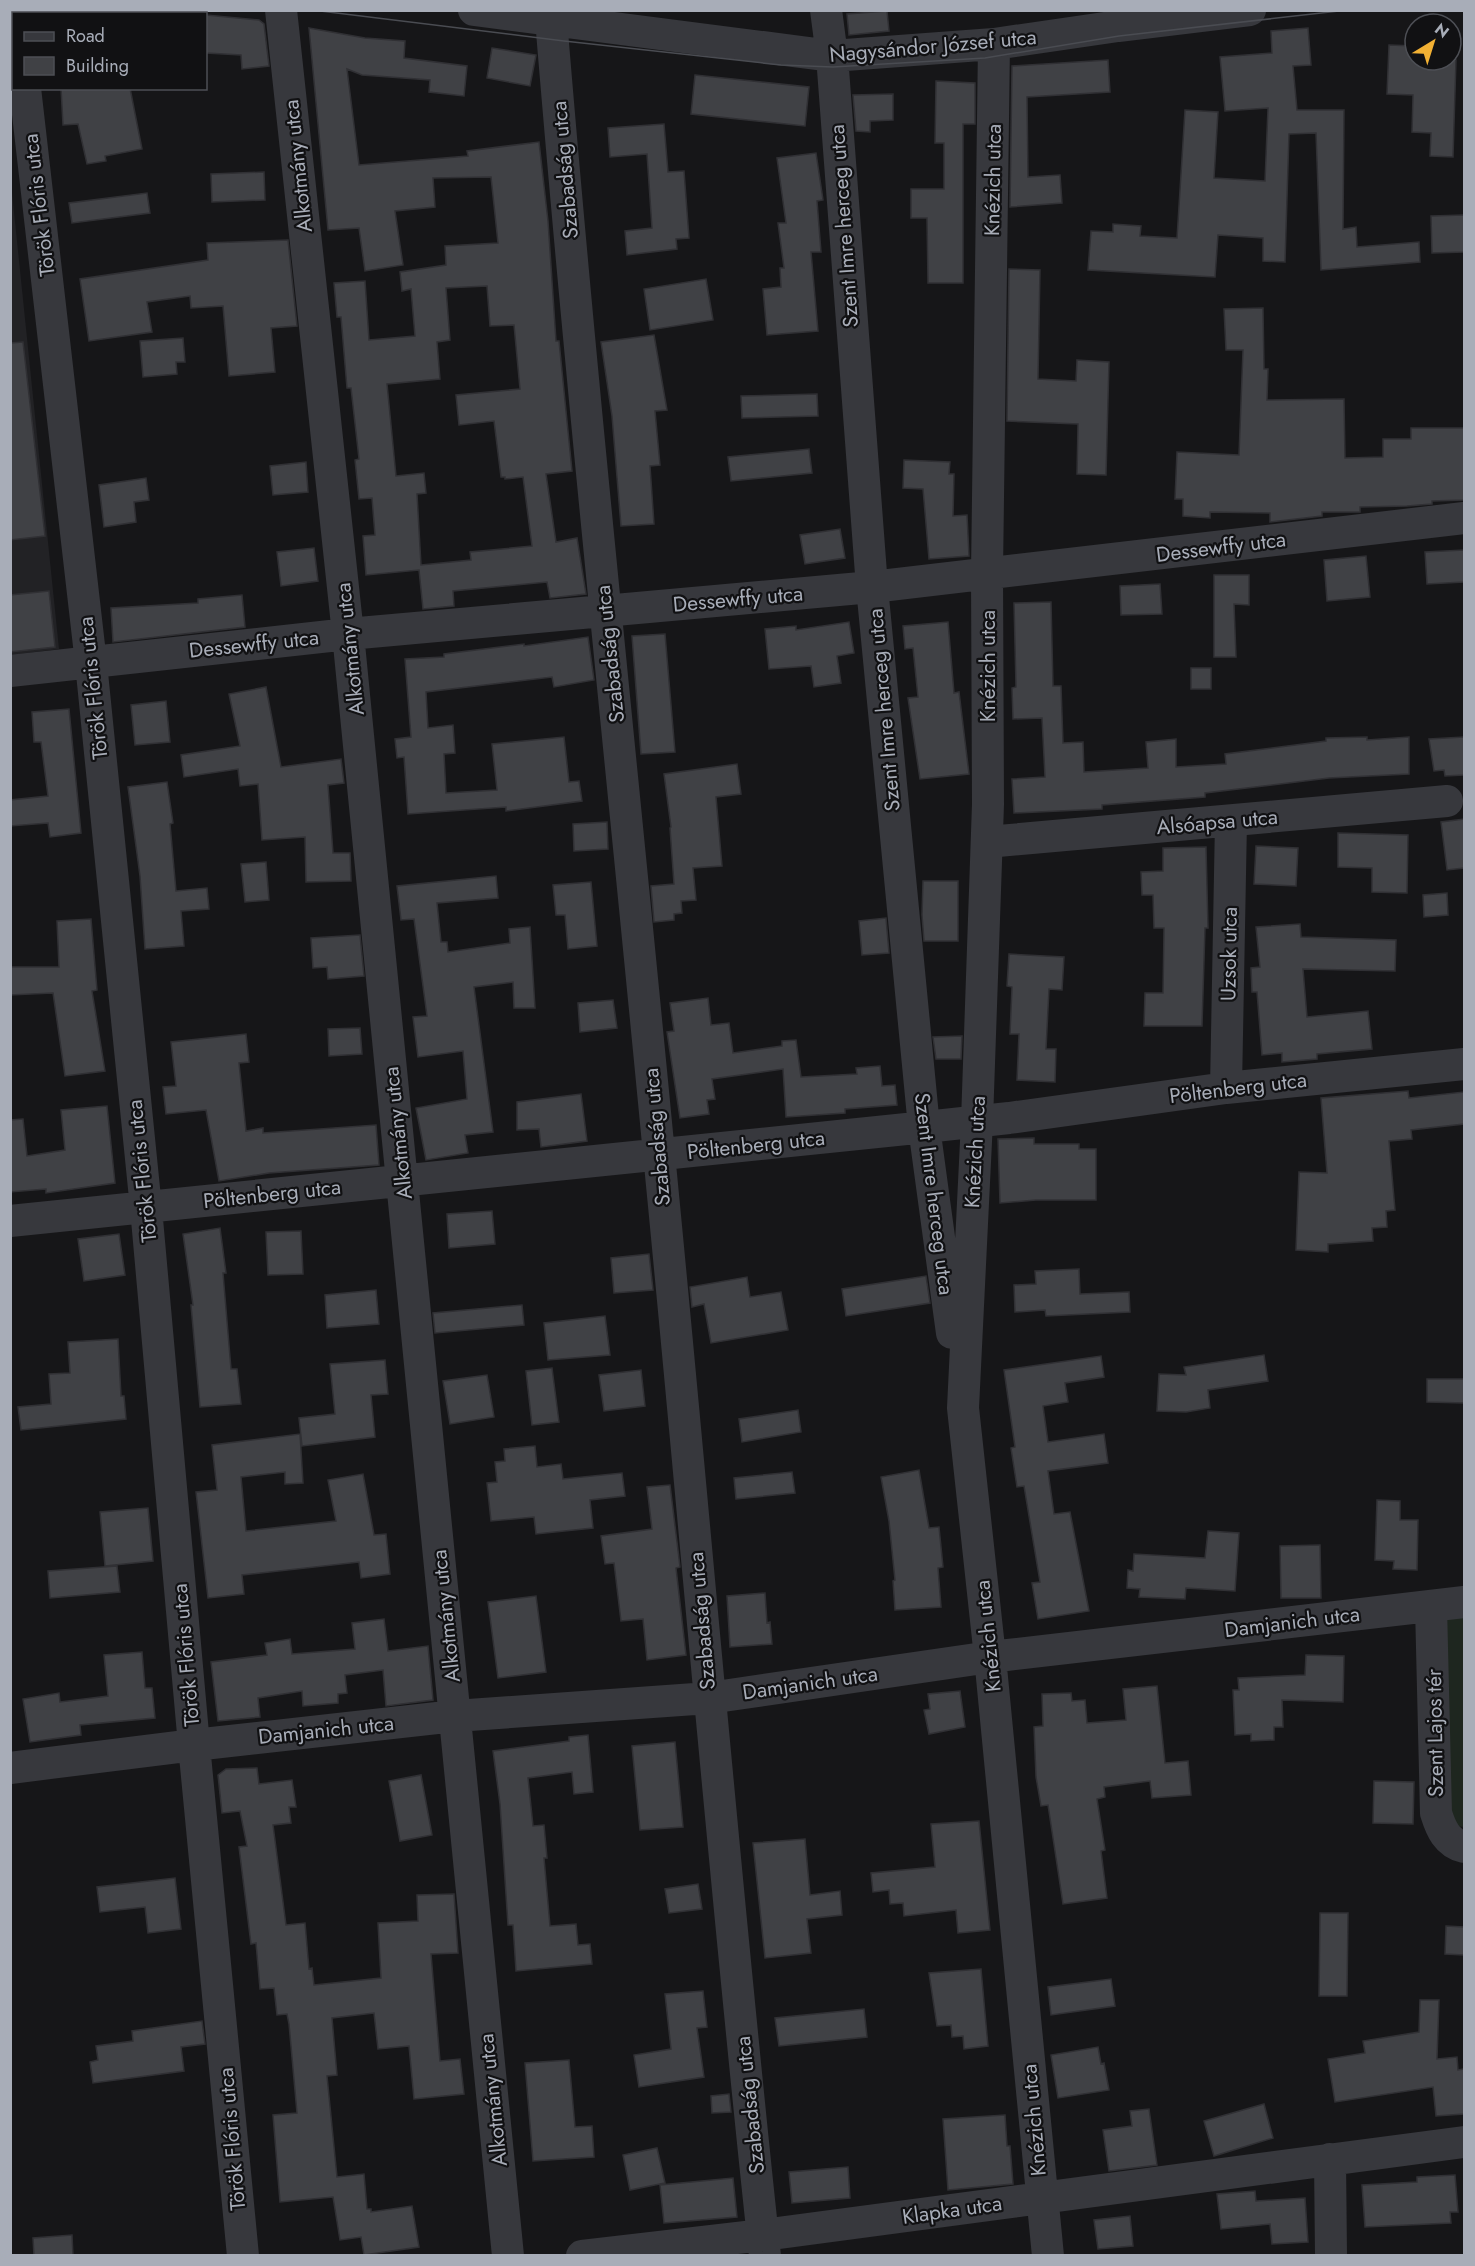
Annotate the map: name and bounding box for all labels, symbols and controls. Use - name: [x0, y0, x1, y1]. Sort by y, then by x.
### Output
- legend: [12, 12, 207, 90]
- north arrow: [1403, 12, 1463, 72]
- text: N: [1430, 18, 1454, 44]
- street label: Nagysándor József utca: [828, 22, 1038, 70]
- text: Road: [66, 23, 105, 49]
- text: Building: [66, 53, 129, 79]
- street label: Alkotmány utca: [276, 98, 320, 234]
- street label: Szabadság utca: [544, 100, 586, 240]
- street label: Szent Imre herceg utca: [822, 123, 866, 329]
- street label: Knézich utca: [977, 124, 1009, 236]
- street label: Török Flóris utca: [15, 132, 63, 278]
- street label: Dessewffy utca: [1154, 524, 1288, 570]
- street label: Dessewffy utca: [672, 578, 804, 620]
- street label: Alkotmány utca: [328, 581, 372, 717]
- street label: Szabadság utca: [588, 584, 632, 724]
- street label: Szent Imre herceg utca: [860, 607, 908, 813]
- street label: Knézich utca: [973, 610, 1003, 722]
- street label: Török Flóris utca: [71, 615, 115, 761]
- street label: Dessewffy utca: [188, 622, 320, 666]
- street label: Alsóapsa utca: [1155, 802, 1279, 842]
- street label: Uzsok utca: [1213, 907, 1245, 1001]
- street label: Alkotmány utca: [376, 1065, 420, 1201]
- street label: Pöltenberg utca: [1168, 1065, 1308, 1111]
- street label: Szabadság utca: [636, 1067, 678, 1207]
- street label: Szent Imre herceg utca: [907, 1091, 961, 1297]
- street label: Knézich utca: [957, 1095, 993, 1209]
- street label: Török Flóris utca: [120, 1098, 164, 1244]
- street label: Pöltenberg utca: [686, 1123, 826, 1167]
- street label: Pöltenberg utca: [202, 1172, 342, 1216]
- street label: Alkotmány utca: [424, 1548, 468, 1684]
- street label: Szabadság utca: [681, 1551, 723, 1691]
- street label: Knézich utca: [967, 1579, 1009, 1693]
- street label: Török Flóris utca: [165, 1582, 207, 1728]
- street label: Damjanich utca: [1223, 1599, 1361, 1645]
- street label: Damjanich utca: [740, 1659, 880, 1707]
- street label: Szent Lajos tér: [1419, 1668, 1451, 1797]
- street label: Damjanich utca: [257, 1708, 395, 1752]
- street label: Alkotmány utca: [471, 2032, 515, 2168]
- street label: Szabadság utca: [728, 2035, 772, 2175]
- street label: Knézich utca: [1014, 2063, 1054, 2177]
- street label: Török Flóris utca: [211, 2066, 253, 2212]
- street label: Klapka utca: [900, 2188, 1004, 2232]

